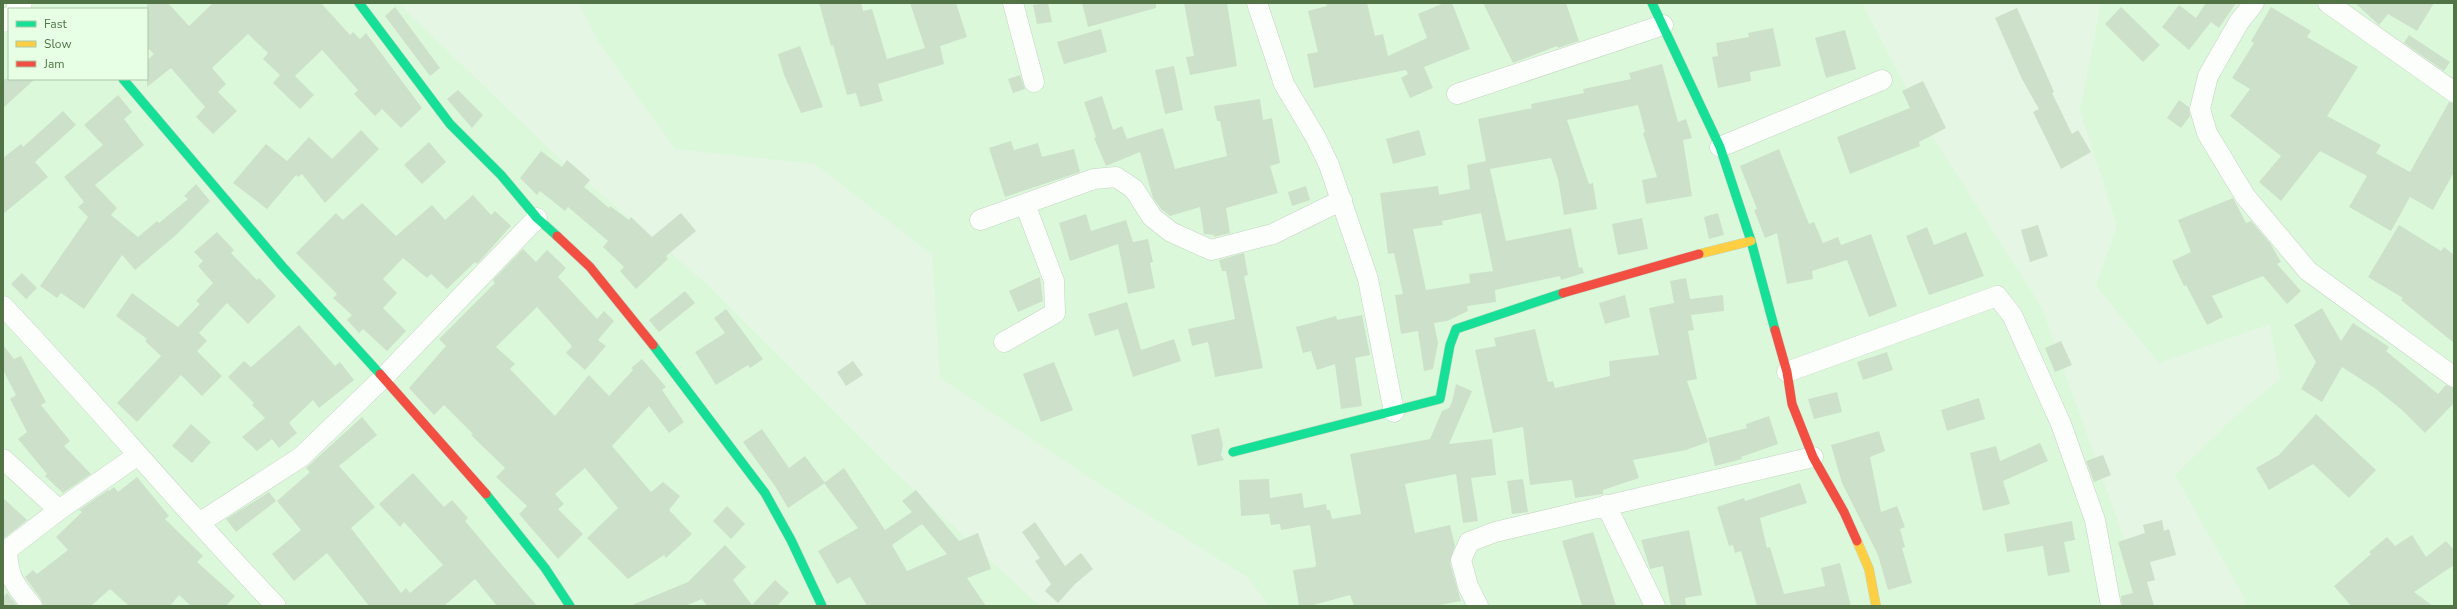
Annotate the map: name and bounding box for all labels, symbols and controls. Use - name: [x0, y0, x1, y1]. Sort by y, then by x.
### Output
- legend: [8, 8, 148, 80]
- text: Fast: [44, 16, 67, 32]
- text: Slow: [44, 36, 72, 52]
- text: Jam: [43, 56, 65, 72]

